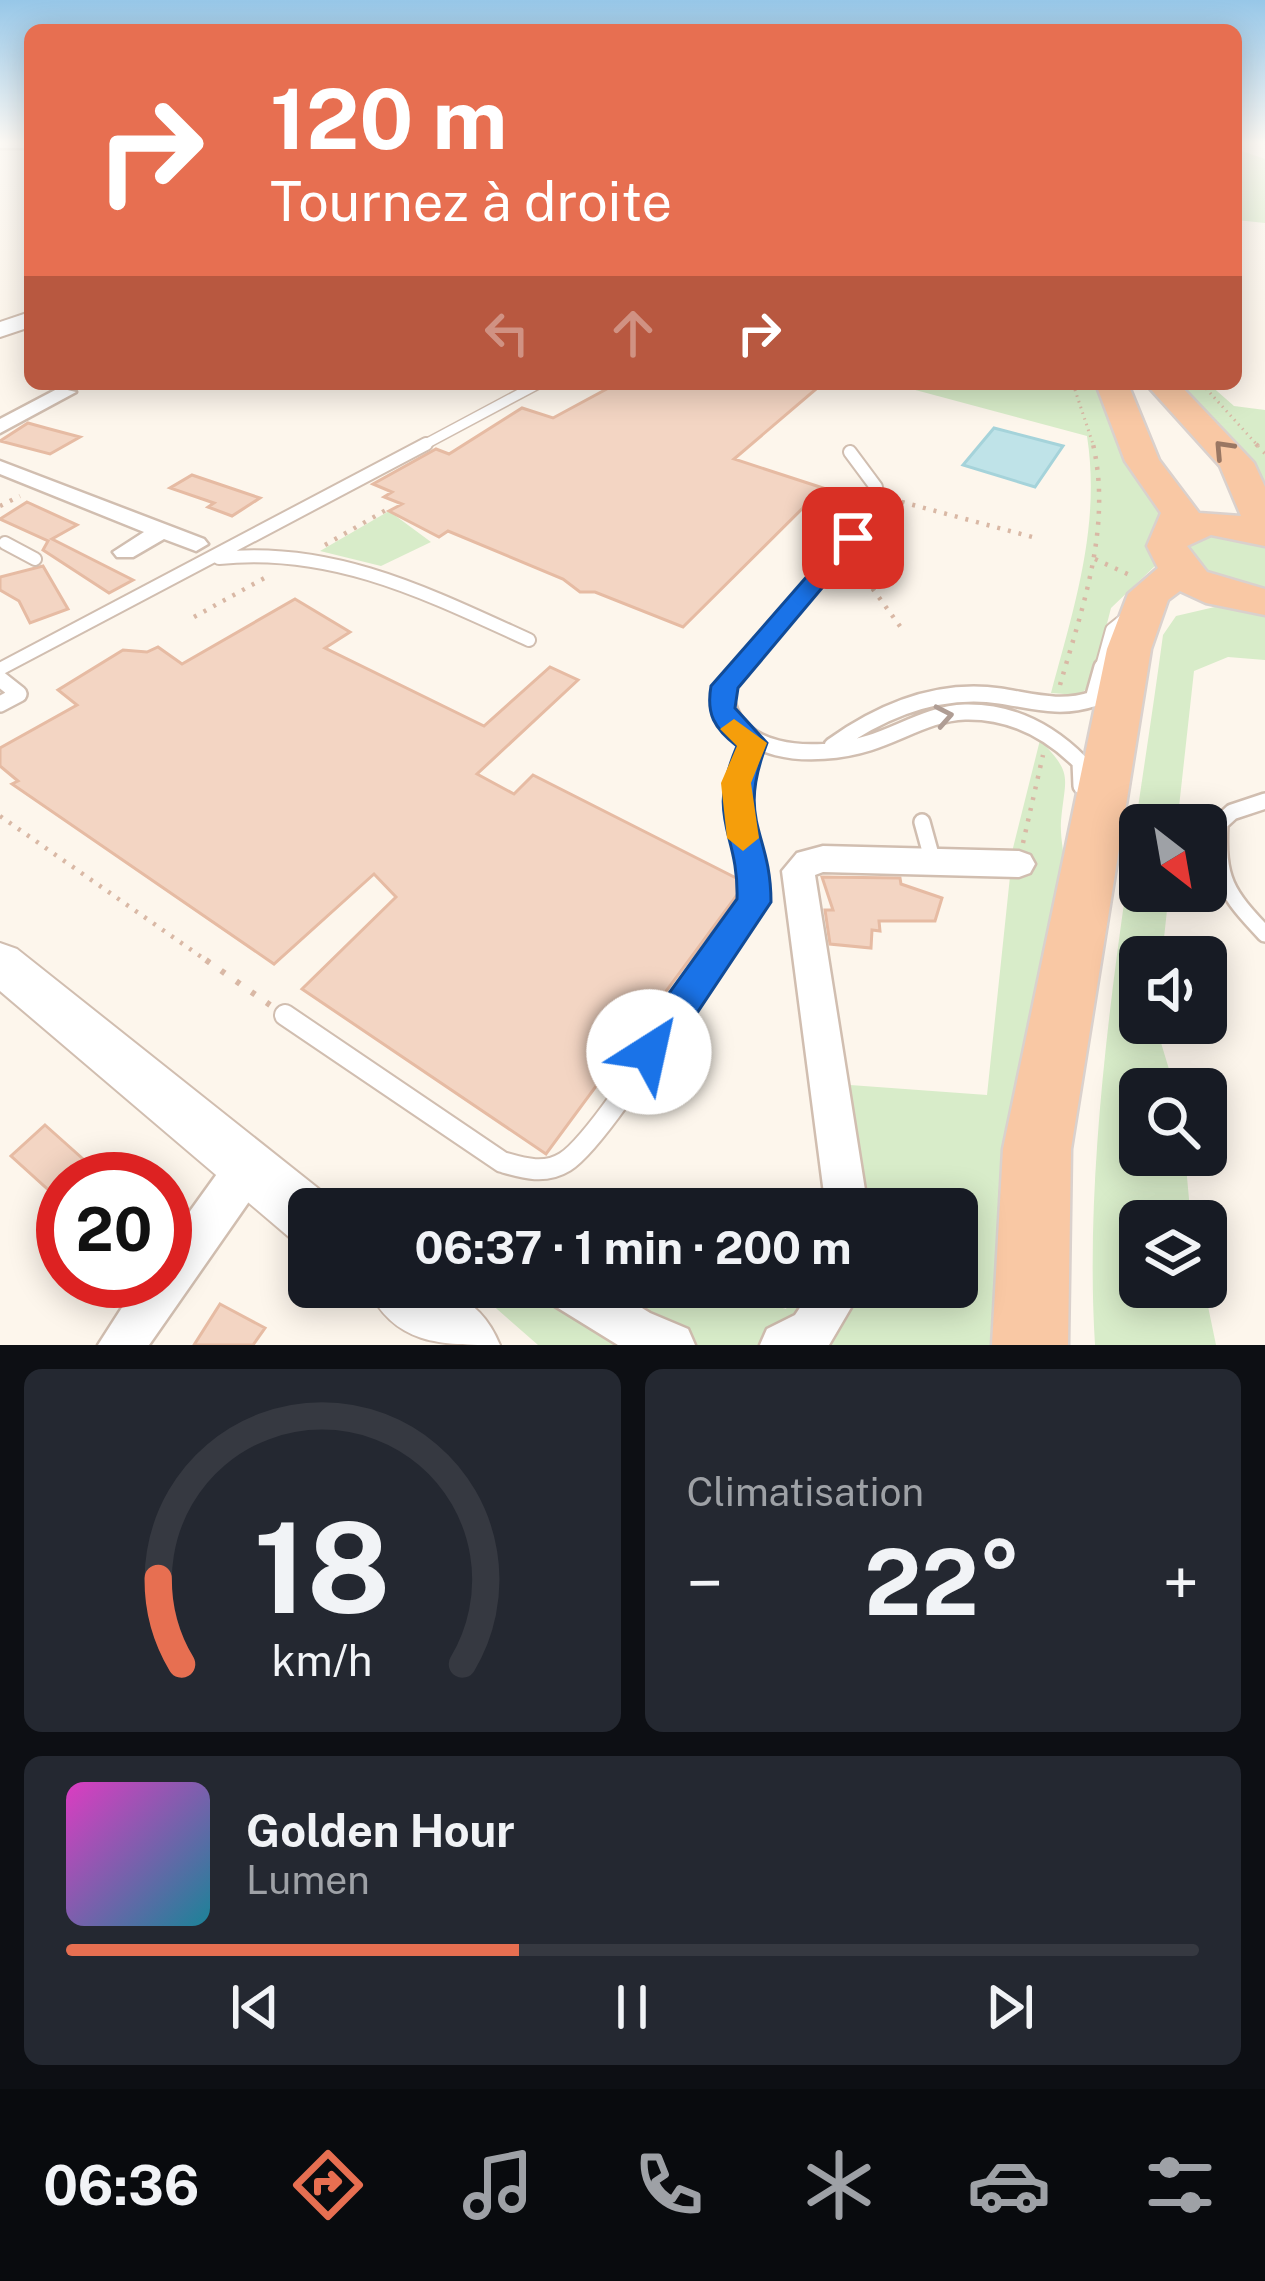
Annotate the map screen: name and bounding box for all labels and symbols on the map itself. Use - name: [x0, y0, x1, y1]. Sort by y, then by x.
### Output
- one-way arrow: [1216, 442, 1237, 463]
- pin: [802, 487, 904, 589]
- one-way arrow: [933, 705, 953, 730]
- north arrow: [1119, 804, 1227, 912]
- position arrow: [586, 989, 712, 1115]
- speed limit sign: 20: [36, 1152, 192, 1308]

